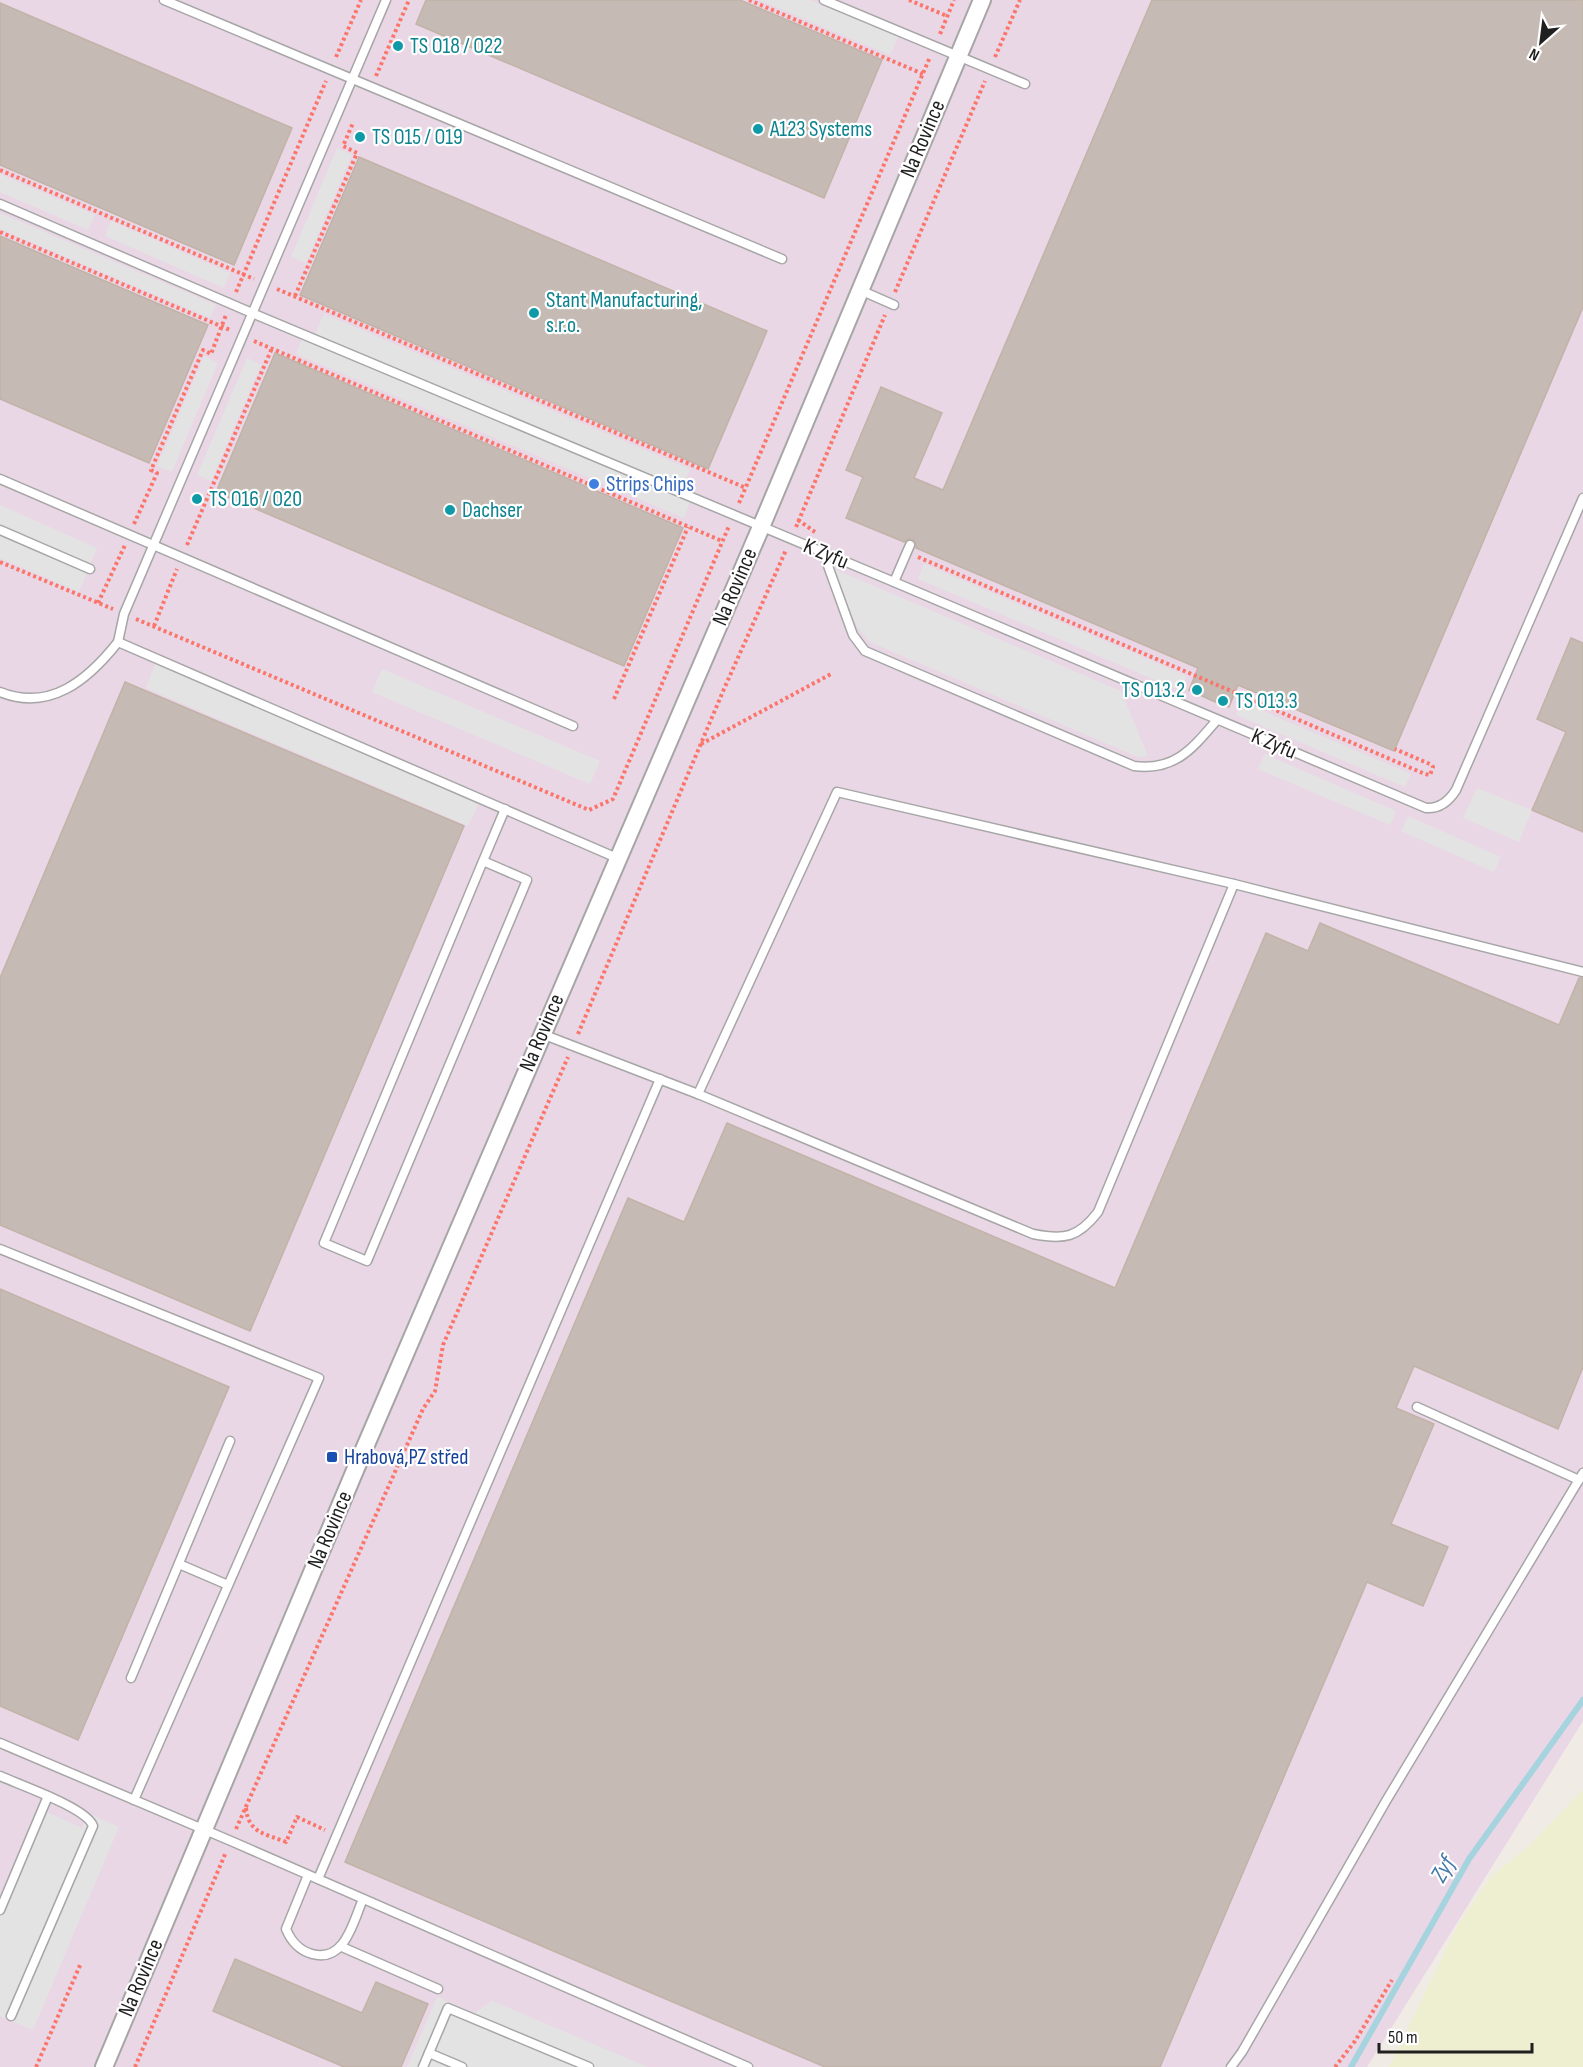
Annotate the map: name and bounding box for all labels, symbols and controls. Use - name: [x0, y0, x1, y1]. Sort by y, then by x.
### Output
- north arrow: [1511, 12, 1571, 72]
- place label: TS O18 / O22: [410, 33, 502, 60]
- marker: TS O18 / O22: [391, 39, 405, 53]
- text: N: [1526, 44, 1543, 64]
- street label: Na Rovince: [895, 96, 951, 182]
- place label: A123 Systems: [769, 116, 872, 143]
- marker: A123 Systems: [751, 122, 765, 136]
- place label: TS O15 / O19: [372, 124, 463, 151]
- marker: TS O15 / O19: [353, 130, 367, 144]
- place label: Stant Manufacturing, s.r.o.: [546, 287, 703, 339]
- marker: Stant Manufacturing, s.r.o.: [527, 306, 541, 320]
- place label: Strips Chips: [606, 471, 694, 498]
- marker: Strips Chips: [587, 477, 601, 491]
- place label: TS O16 / O20: [209, 486, 302, 513]
- marker: TS O16 / O20: [190, 492, 204, 506]
- place label: Dachser: [462, 497, 522, 524]
- marker: Dachser: [443, 503, 457, 517]
- street label: K Zyfu: [799, 533, 853, 575]
- street label: Na Rovince: [707, 544, 763, 630]
- place label: TS O13.2: [1122, 677, 1185, 704]
- marker: TS O13.2: [1190, 683, 1204, 697]
- place label: TS O13.3: [1235, 688, 1298, 715]
- marker: TS O13.3: [1216, 694, 1230, 708]
- street label: K Zyfu: [1247, 723, 1301, 765]
- street label: Na Rovince: [514, 990, 570, 1076]
- place label: Hrabová,PZ střed: [344, 1444, 469, 1471]
- marker: Hrabová,PZ střed: [325, 1450, 339, 1464]
- street label: Na Rovince: [302, 1487, 358, 1573]
- water label: Zyf: [1424, 1849, 1463, 1888]
- street label: Na Rovince: [113, 1935, 169, 2021]
- scale bar: [1379, 2016, 1532, 2054]
- text: 50 m: [1388, 2027, 1418, 2048]

